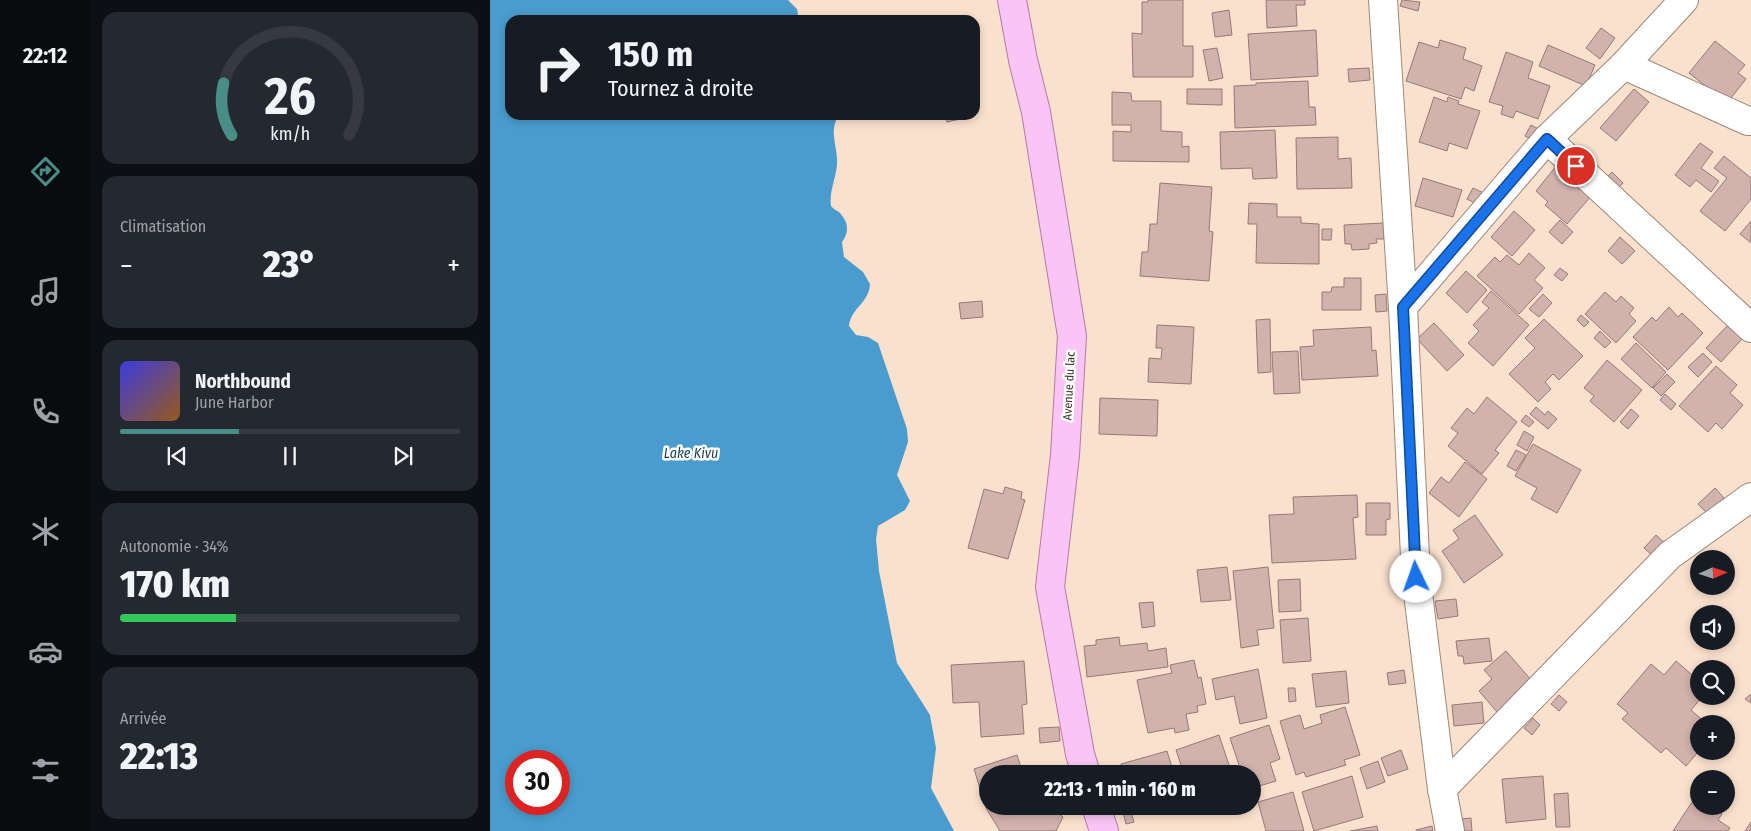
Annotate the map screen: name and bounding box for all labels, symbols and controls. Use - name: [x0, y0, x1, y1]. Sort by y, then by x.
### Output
- text: 150 m: [608, 33, 693, 75]
- icon: right: [525, 35, 590, 100]
- text: 22:12: [23, 42, 67, 69]
- text: 26: [263, 65, 316, 128]
- text: Tournez à droite: [608, 75, 754, 102]
- text: km/h: [270, 123, 310, 145]
- pin: [1555, 145, 1597, 187]
- icon: arrive: [1562, 152, 1590, 180]
- icon: directions: [28, 154, 63, 189]
- text: Climatisation: [120, 217, 206, 236]
- text: 23°: [263, 241, 317, 287]
- text: −: [120, 249, 133, 282]
- text: +: [447, 249, 460, 282]
- icon: music: [28, 274, 63, 309]
- street label: Avenue du lac: [1060, 351, 1078, 421]
- text: Northbound: [195, 370, 291, 393]
- text: June Harbor: [195, 393, 273, 412]
- icon: phone: [28, 394, 63, 429]
- icon: previous: [163, 442, 191, 470]
- icon: pause: [276, 442, 304, 470]
- icon: next: [389, 442, 417, 470]
- water label: Lake Kivu: [664, 445, 718, 462]
- icon: climate: [28, 514, 63, 549]
- text: Autonomie · 34%: [120, 537, 228, 556]
- position arrow: [1389, 550, 1441, 602]
- north arrow: [1690, 550, 1735, 595]
- map controls: [1690, 550, 1735, 815]
- text: 170 km: [120, 561, 230, 607]
- button: sound: [1690, 605, 1735, 650]
- icon: car: [28, 634, 63, 669]
- button: search: [1690, 660, 1735, 705]
- text: Arrivée: [120, 709, 166, 728]
- button: +: [1690, 715, 1735, 760]
- text: 22:13: [120, 733, 198, 779]
- speed limit sign: 30: [505, 750, 570, 815]
- icon: filters: [28, 753, 63, 788]
- button: −: [1690, 770, 1735, 815]
- text: 22:13 · 1 min · 160 m: [1044, 778, 1196, 801]

